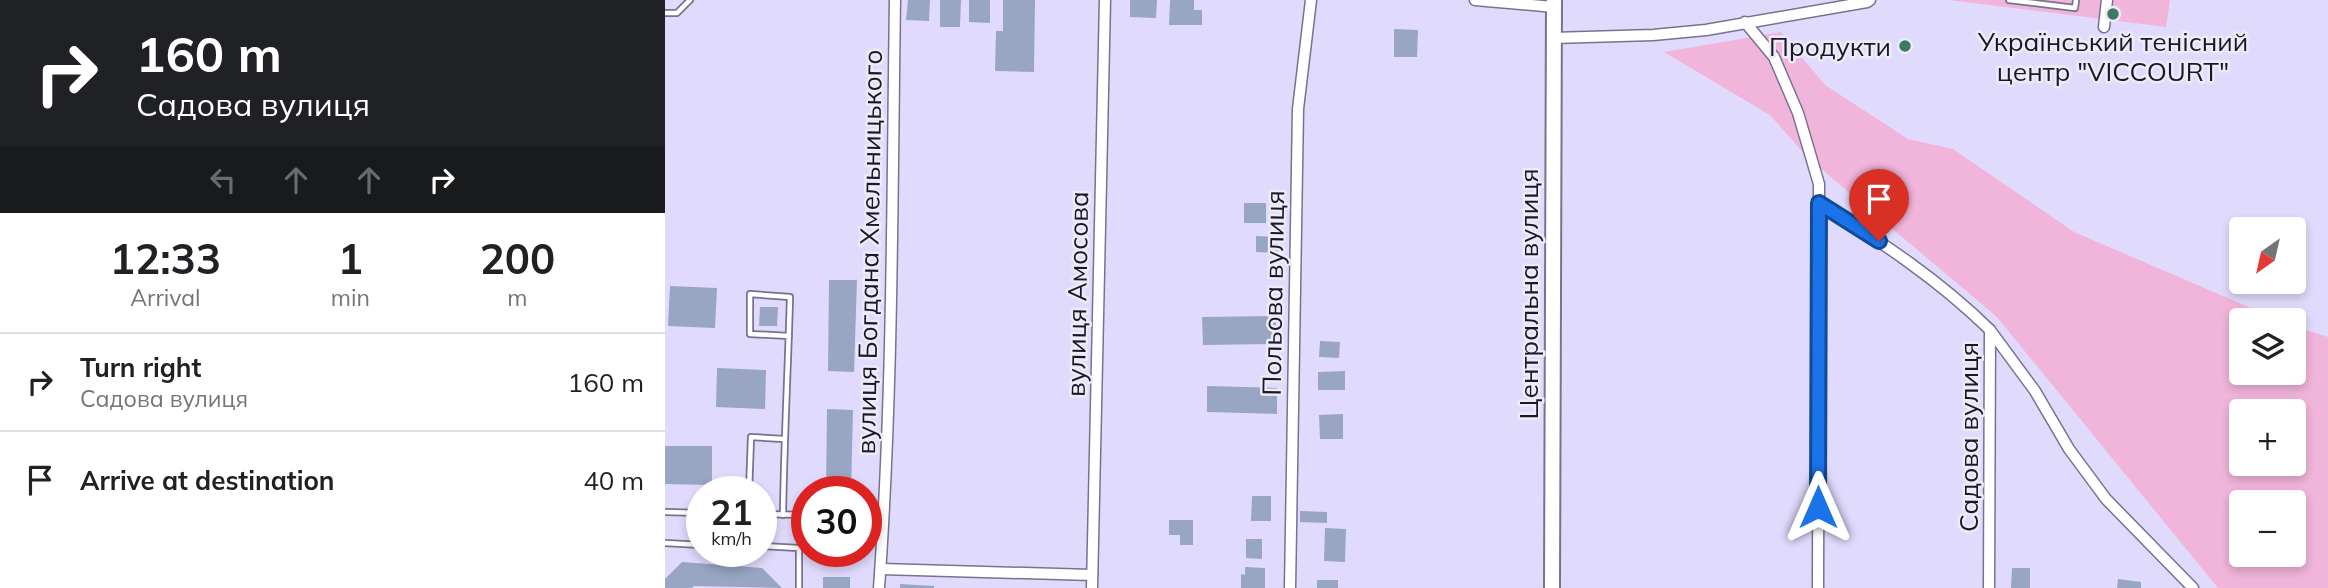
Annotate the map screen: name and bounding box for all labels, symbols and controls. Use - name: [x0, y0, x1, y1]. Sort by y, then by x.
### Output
- marker: Український тенісний центр "VICCOURT": [2105, 6, 2121, 22]
- text: 160 m: [136, 23, 282, 84]
- place label: Український тенісний центр "VICCOURT": [1977, 25, 2248, 88]
- icon: right: [21, 28, 112, 119]
- place label: Продукти: [1769, 30, 1891, 63]
- marker: Продукти: [1897, 38, 1913, 54]
- street label: вулиця Богдана Хмельницького: [849, 49, 889, 455]
- text: Садова вулиця: [136, 84, 370, 124]
- icon: left: [204, 161, 242, 199]
- icon: ahead: [277, 161, 315, 199]
- icon: ahead: [350, 161, 388, 199]
- icon: right: [423, 161, 461, 199]
- street label: Центральна вулиця: [1512, 169, 1545, 419]
- pin: [1849, 169, 1909, 241]
- icon: arrive: [1860, 180, 1898, 218]
- street label: Польова вулиця: [1255, 190, 1291, 396]
- street label: вулиця Амосова: [1059, 191, 1095, 397]
- north arrow: [2229, 217, 2307, 294]
- map controls: [2229, 217, 2306, 567]
- text: 12:33: [110, 232, 221, 285]
- text: 1: [338, 232, 363, 285]
- text: 200: [480, 232, 555, 285]
- text: Arrival: [130, 283, 201, 312]
- text: min: [331, 283, 370, 312]
- text: m: [507, 283, 528, 312]
- button: layers: [2229, 308, 2306, 385]
- street label: Садова вулиця: [1952, 342, 1985, 532]
- text: Turn right: [80, 351, 201, 384]
- icon: right: [21, 363, 59, 401]
- text: 160 m: [568, 366, 644, 399]
- text: Садова вулиця: [80, 384, 248, 413]
- button: +: [2229, 399, 2306, 476]
- icon: arrive: [21, 461, 59, 499]
- text: Arrive at destination: [80, 464, 335, 497]
- text: 40 m: [583, 464, 644, 497]
- position arrow: [1781, 470, 1855, 544]
- speed limit sign: 30: [791, 476, 882, 567]
- text: 21: [710, 490, 753, 534]
- button: −: [2229, 490, 2306, 567]
- text: km/h: [711, 527, 752, 550]

